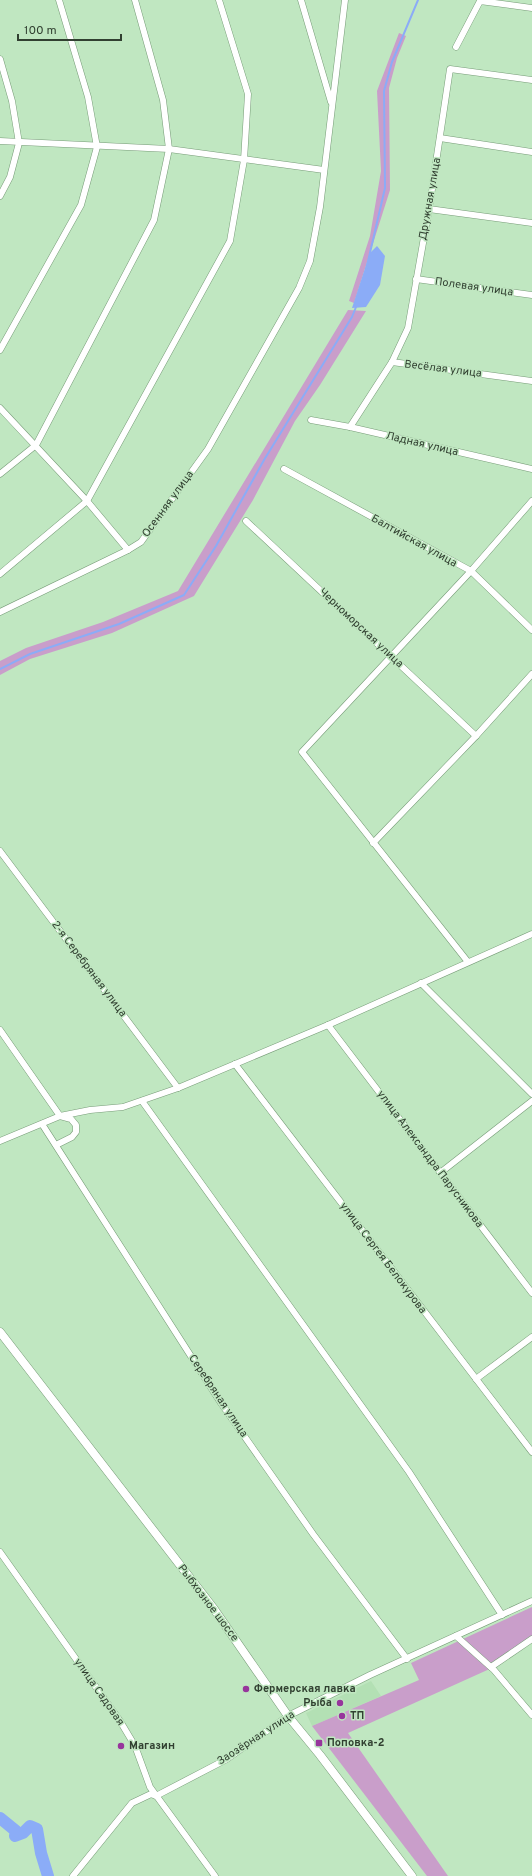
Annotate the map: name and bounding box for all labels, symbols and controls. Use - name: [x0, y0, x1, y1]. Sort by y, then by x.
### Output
- scale bar: [18, 16, 121, 42]
- text: 100 m: [24, 23, 57, 39]
- street label: Дружная улица: [416, 156, 444, 241]
- street label: Полевая улица: [434, 275, 514, 299]
- street label: Весёлая улица: [403, 357, 483, 381]
- street label: Ладная улица: [384, 429, 460, 459]
- street label: Осенняя улица: [139, 468, 197, 540]
- street label: Балтийская улица: [369, 512, 460, 571]
- street label: Черноморская улица: [316, 585, 406, 671]
- street label: 2-я Серебряная улица: [48, 918, 130, 1020]
- street label: улица Александра Парусникова: [374, 1088, 486, 1231]
- street label: улица Сергея Белокурова: [337, 1200, 430, 1317]
- street label: Серебряная улица: [185, 1352, 251, 1440]
- street label: Рыбхозное шоссе: [174, 1562, 242, 1644]
- street label: улица Садовая: [71, 1656, 127, 1728]
- place label: Фермерская лавка: [254, 1682, 356, 1696]
- marker: Фермерская лавка: [241, 1684, 251, 1694]
- place label: Рыба: [303, 1696, 332, 1710]
- marker: Рыба: [335, 1698, 345, 1708]
- street label: Заозёрная улица: [214, 1708, 298, 1768]
- place label: ТП: [350, 1709, 364, 1723]
- marker: ТП: [337, 1711, 347, 1721]
- place label: Поповка-2: [327, 1736, 385, 1750]
- marker: Поповка-2: [314, 1738, 324, 1748]
- place label: Магазин: [129, 1739, 175, 1753]
- marker: Магазин: [116, 1741, 126, 1751]

